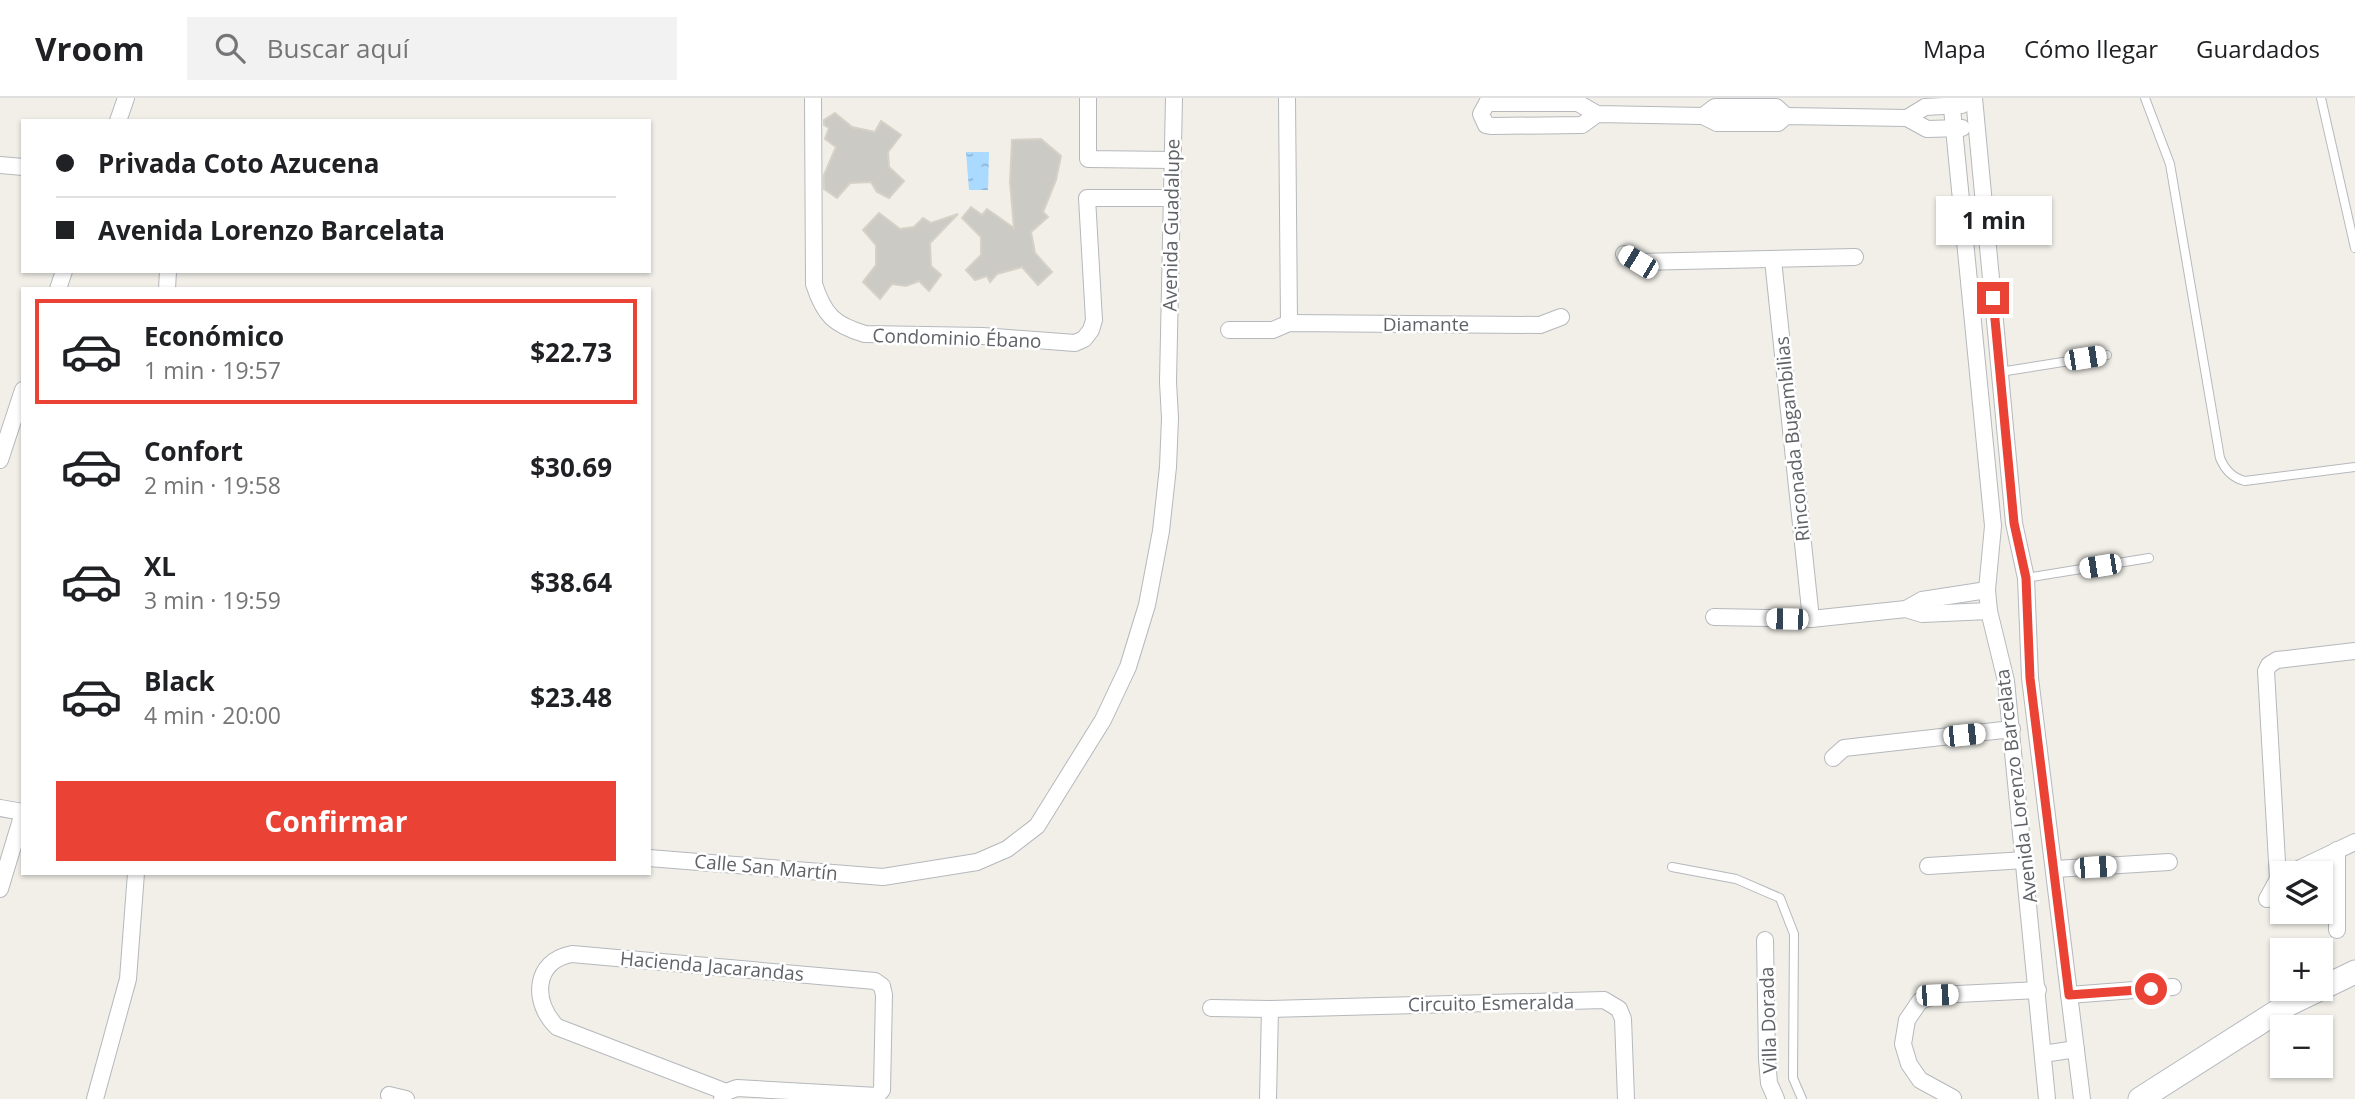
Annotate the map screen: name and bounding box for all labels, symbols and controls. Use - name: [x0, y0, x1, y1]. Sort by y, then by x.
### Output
- search box: [187, 17, 677, 80]
- text: Vroom: [35, 26, 145, 71]
- icon: search: [211, 29, 249, 67]
- text: Buscar aquí: [267, 30, 409, 66]
- text: Mapa: [1923, 32, 1986, 65]
- text: Cómo llegar: [2024, 32, 2158, 65]
- text: Guardados: [2196, 32, 2320, 65]
- street label: Avenida Guadalupe: [1156, 138, 1186, 312]
- text: Privada Coto Azucena: [98, 145, 380, 181]
- callout: 1 min: [1935, 197, 2051, 246]
- text: 1 min: [1962, 204, 2026, 236]
- text: Avenida Lorenzo Barcelata: [98, 212, 445, 248]
- car: [1615, 242, 1662, 282]
- route end: [1977, 282, 2009, 314]
- street label: Diamante: [1383, 311, 1469, 337]
- text: Económico: [144, 318, 284, 354]
- icon: car: [60, 320, 123, 383]
- street label: Condominio Ébano: [872, 322, 1042, 354]
- text: $22.73: [530, 334, 612, 370]
- street label: Rinconada Bugambilias: [1768, 335, 1816, 543]
- car: [2063, 344, 2108, 372]
- text: 1 min · 19:57: [144, 354, 281, 386]
- text: Confort: [144, 433, 243, 469]
- icon: car: [60, 435, 123, 498]
- text: $30.69: [530, 449, 612, 485]
- text: 2 min · 19:58: [144, 469, 281, 501]
- text: XL: [144, 548, 176, 584]
- icon: car: [60, 550, 123, 613]
- car: [2078, 552, 2123, 580]
- text: $38.64: [530, 564, 612, 600]
- text: 3 min · 19:59: [144, 584, 281, 616]
- car: [1766, 608, 1809, 630]
- text: Black: [144, 663, 215, 699]
- icon: car: [60, 665, 123, 728]
- street label: Avenida Lorenzo Barcelata: [1989, 668, 2043, 904]
- text: $23.48: [530, 679, 612, 715]
- text: 4 min · 20:00: [144, 699, 281, 731]
- car: [1943, 722, 1986, 748]
- button: Confirmar: [56, 781, 616, 861]
- street label: Calle San Martín: [693, 848, 839, 886]
- car: [2074, 855, 2117, 879]
- map controls: [2270, 861, 2333, 1078]
- button: layers: [2270, 861, 2333, 924]
- button: +: [2270, 938, 2333, 1001]
- street label: Hacienda Jacarandas: [619, 945, 805, 987]
- street label: Villa Dorada: [1753, 966, 1783, 1074]
- route start: [2135, 973, 2167, 1005]
- car: [1916, 984, 1959, 1006]
- street label: Circuito Esmeralda: [1408, 989, 1574, 1017]
- button: −: [2270, 1015, 2333, 1078]

